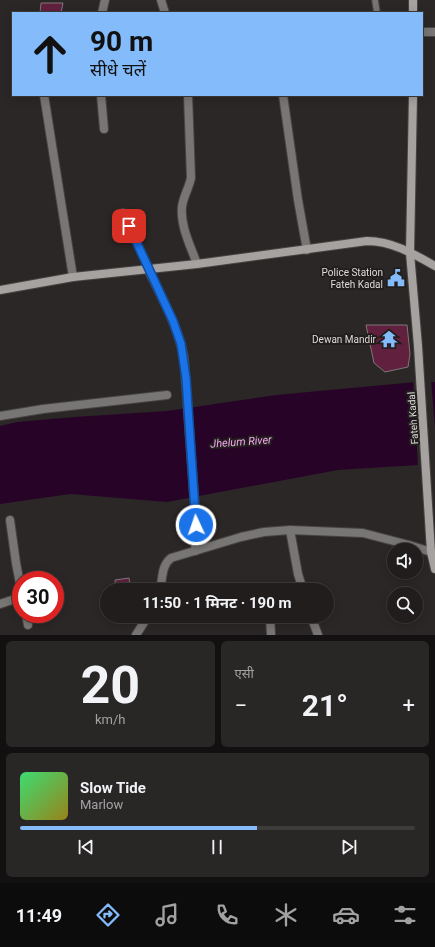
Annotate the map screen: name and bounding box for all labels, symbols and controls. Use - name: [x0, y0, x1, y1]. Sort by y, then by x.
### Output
- text: 90 m: [90, 25, 153, 58]
- icon: ahead: [24, 28, 76, 80]
- text: सीधे चलें: [90, 59, 146, 80]
- pin: [112, 209, 146, 243]
- icon: arrive: [118, 215, 140, 237]
- place label: Police Station Fateh Kadal: [322, 267, 383, 290]
- public building icon: Police Station Fateh Kadal: [386, 268, 406, 288]
- temple icon: Dewan Mandir: [379, 329, 399, 349]
- place label: Dewan Mandir: [312, 334, 377, 345]
- street label: Fateh Kadal: [406, 391, 420, 445]
- water label: Jhelum River: [210, 433, 273, 451]
- position arrow: [175, 504, 217, 546]
- map controls: [387, 543, 423, 623]
- button: sound: [387, 543, 423, 579]
- speed limit sign: 30: [12, 571, 64, 623]
- button: search: [387, 587, 423, 623]
- text: 11:50 · 1 मिनट · 190 m: [143, 594, 291, 612]
- text: 20: [80, 655, 140, 716]
- text: एसी: [235, 666, 254, 681]
- text: 21°: [302, 688, 348, 723]
- text: −: [235, 693, 247, 718]
- text: +: [403, 693, 415, 718]
- text: km/h: [95, 712, 126, 727]
- text: Slow Tide: [80, 779, 146, 797]
- text: Marlow: [80, 797, 123, 812]
- icon: previous: [75, 836, 97, 858]
- icon: pause: [206, 836, 228, 858]
- icon: next: [338, 836, 360, 858]
- icon: directions: [94, 901, 122, 929]
- icon: music: [153, 901, 181, 929]
- icon: phone: [213, 901, 241, 929]
- icon: climate: [272, 901, 300, 929]
- icon: car: [332, 901, 360, 929]
- icon: filters: [391, 901, 419, 929]
- text: 11:49: [16, 905, 62, 926]

